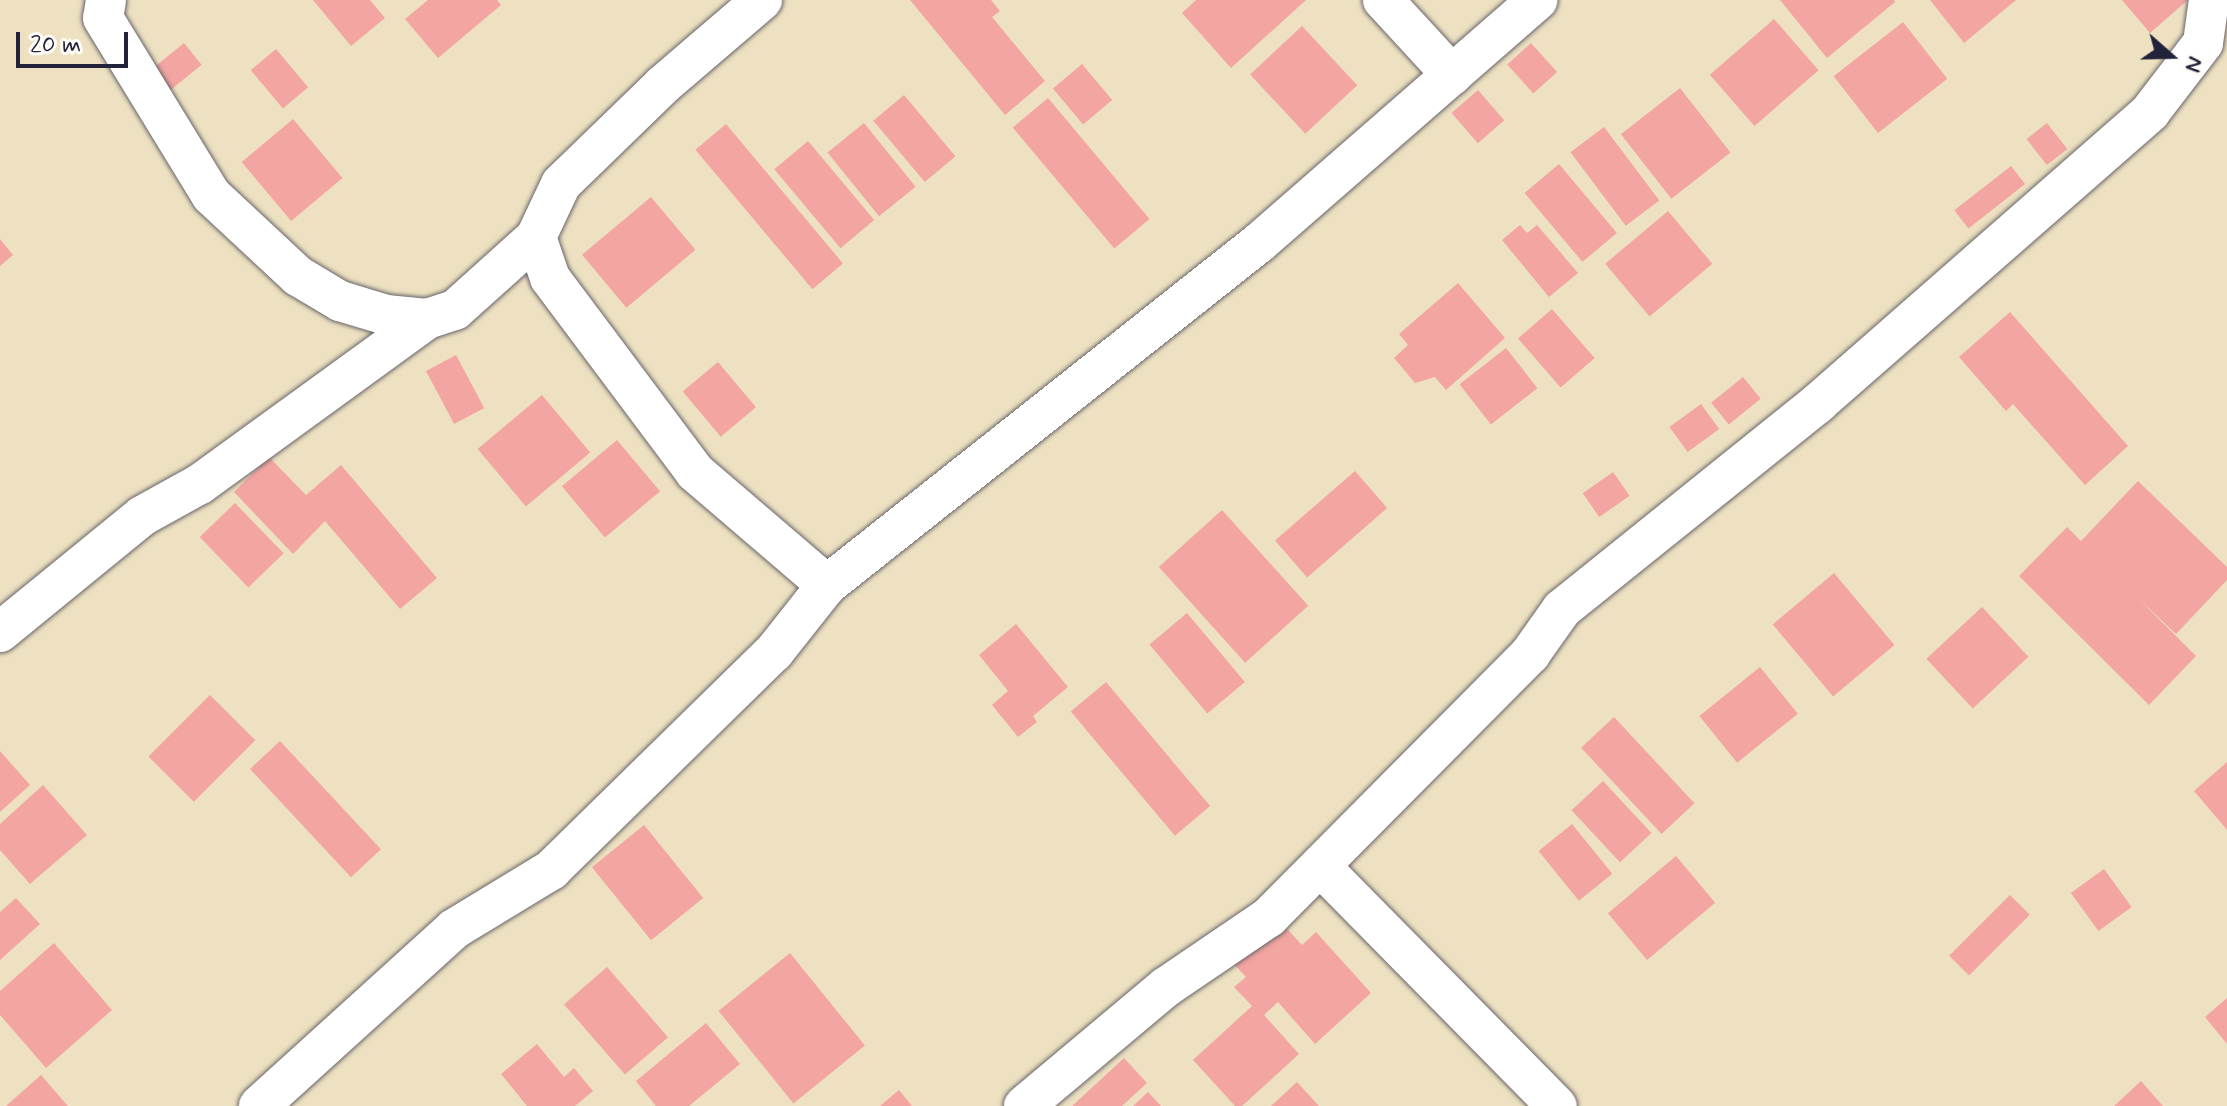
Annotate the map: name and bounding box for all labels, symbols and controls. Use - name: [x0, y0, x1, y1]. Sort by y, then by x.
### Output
- scale bar: [20, 16, 132, 66]
- north arrow: [2131, 16, 2211, 96]
- text: 20 m: [30, 30, 81, 61]
- text: N: [2178, 53, 2209, 76]

